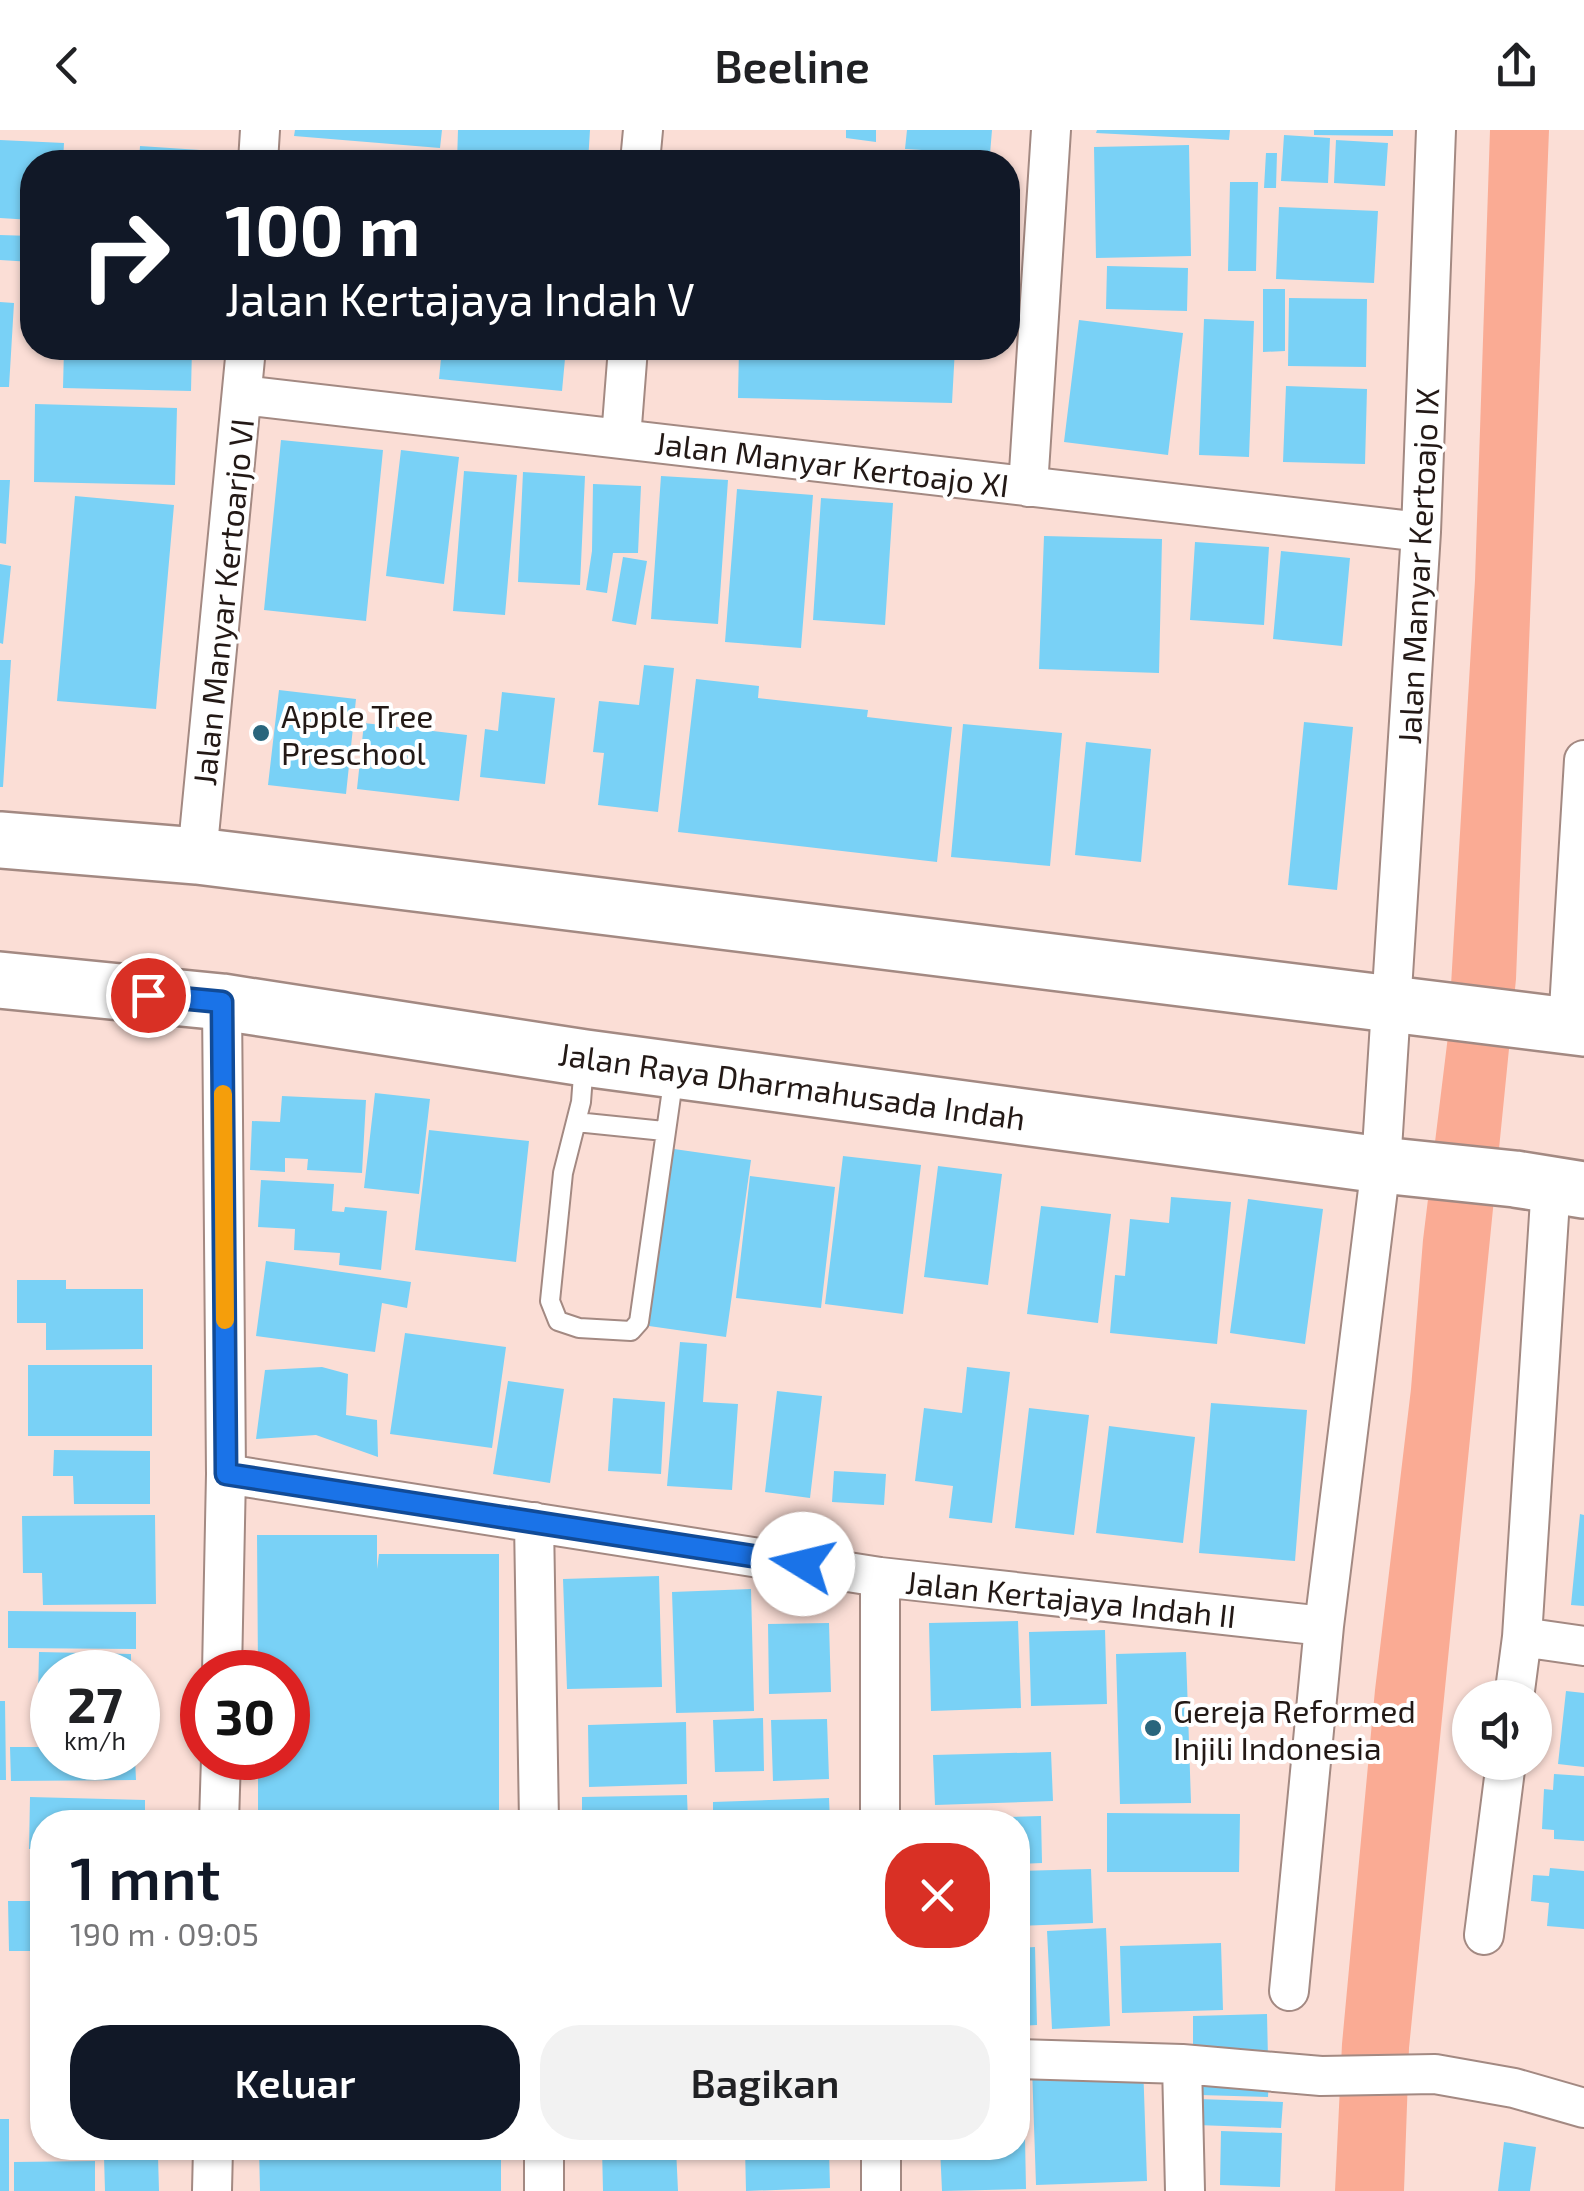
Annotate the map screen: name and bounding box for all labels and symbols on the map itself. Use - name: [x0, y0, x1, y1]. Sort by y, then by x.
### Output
- street label: Jalan Manyar Kertoajo IX: [1389, 387, 1446, 745]
- street label: Jalan Manyar Kertoarjo VI: [184, 417, 261, 787]
- street label: Jalan Manyar Kertoajo XI: [653, 422, 1011, 505]
- place label: Apple Tree Preschool: [281, 696, 434, 771]
- marker: Apple Tree Preschool: [250, 722, 272, 744]
- pin: [106, 953, 191, 1038]
- street label: Jalan Raya Dharmahusada Indah: [556, 1033, 1028, 1137]
- position arrow: [751, 1512, 855, 1616]
- street label: Jalan Kertajaya Indah II: [904, 1562, 1238, 1635]
- speed limit sign: 30: [180, 1650, 310, 1780]
- place label: Gereja Reformed Injili Indonesia: [1173, 1691, 1416, 1767]
- marker: Gereja Reformed Injili Indonesia: [1142, 1717, 1164, 1739]

